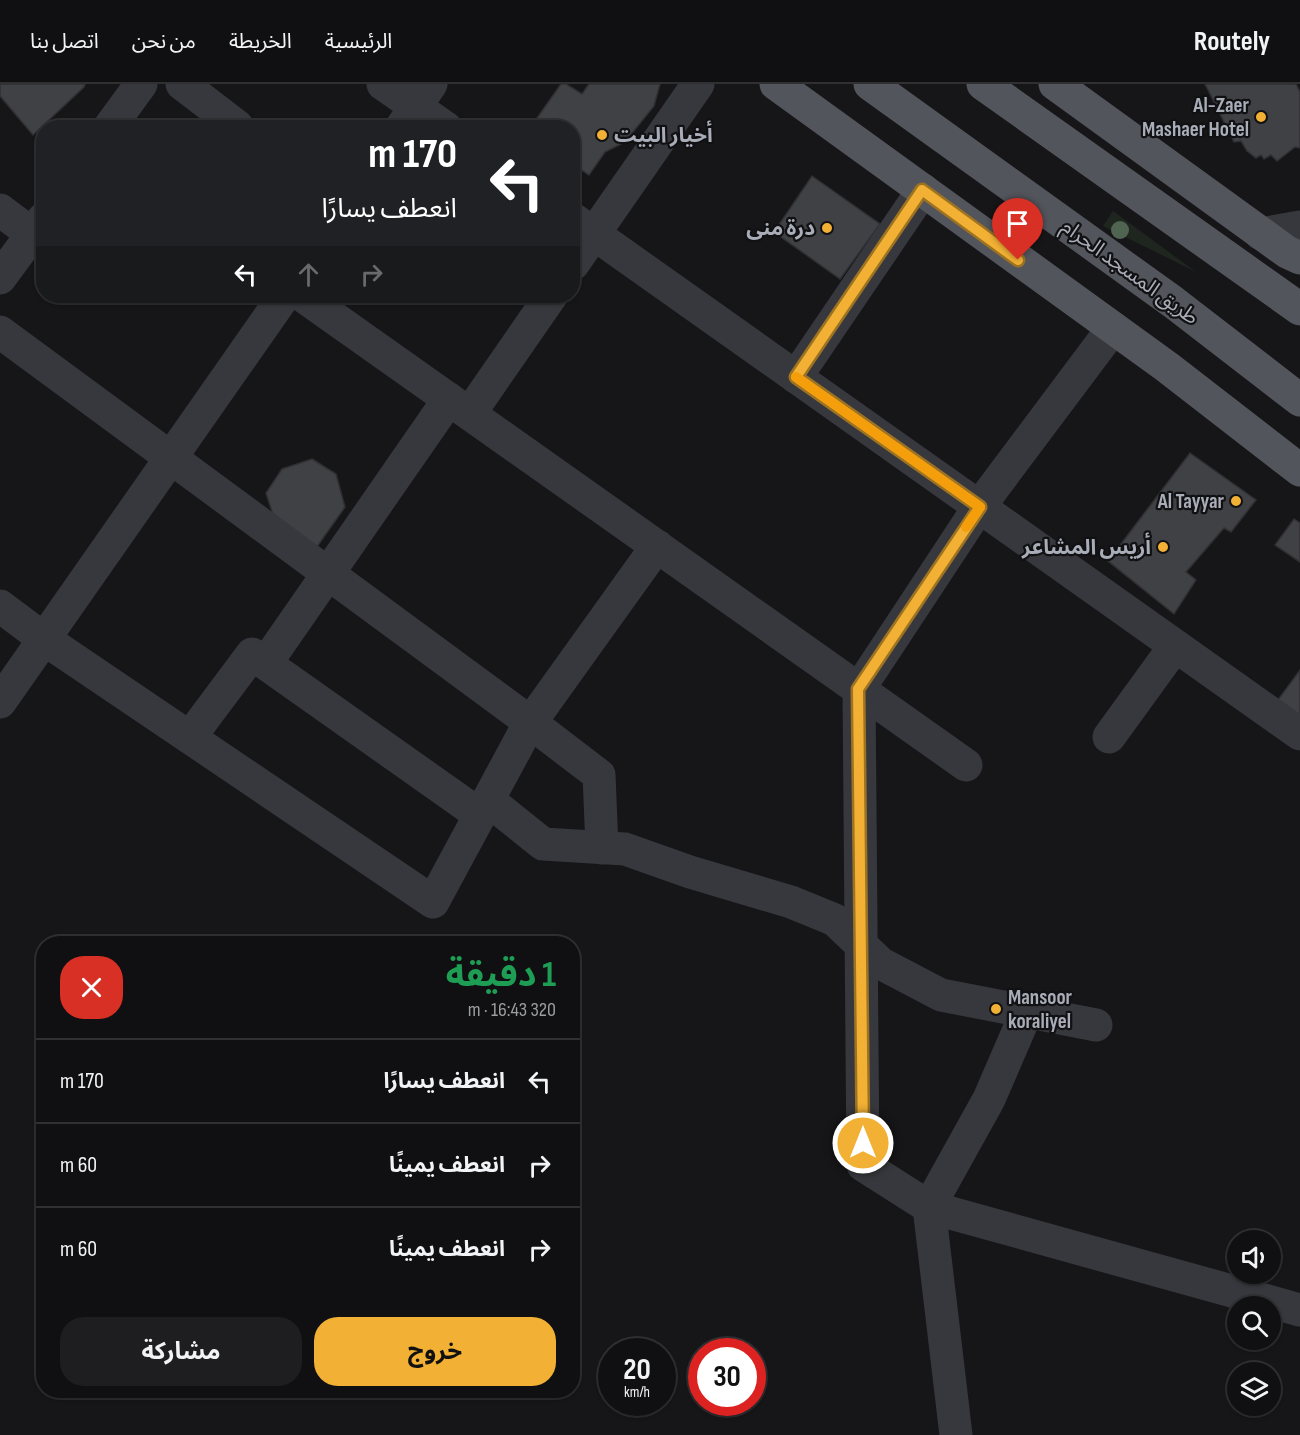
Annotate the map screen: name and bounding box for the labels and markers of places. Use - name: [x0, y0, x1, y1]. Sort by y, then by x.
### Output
- place label: Al-Zaer Mashaer Hotel: [1142, 93, 1249, 142]
- marker: Al-Zaer Mashaer Hotel: [1254, 110, 1268, 124]
- place label: أخيار البيت: [614, 120, 713, 148]
- marker: أخيار البيت: [595, 128, 609, 142]
- pin: [992, 198, 1043, 260]
- place label: درة منى: [746, 216, 815, 241]
- marker: درة منى: [820, 221, 834, 235]
- place label: Al Tayyar: [1157, 489, 1224, 514]
- marker: Al Tayyar: [1229, 494, 1243, 508]
- place label: أريس المشاعر: [1021, 532, 1151, 560]
- marker: أريس المشاعر: [1156, 540, 1170, 554]
- place label: Mansoor koraliyel: [1008, 985, 1073, 1034]
- marker: Mansoor koraliyel: [989, 1002, 1003, 1016]

